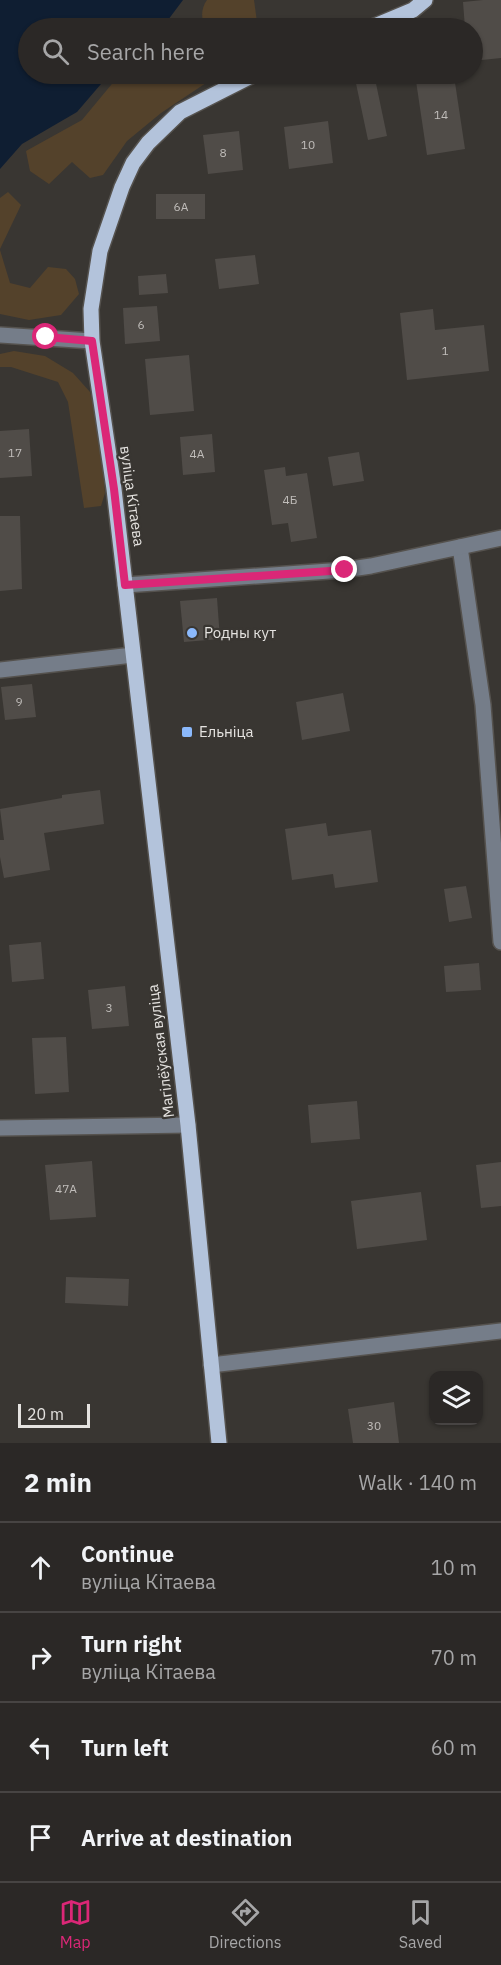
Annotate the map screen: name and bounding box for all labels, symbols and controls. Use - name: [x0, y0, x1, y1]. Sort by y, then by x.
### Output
- search box: [18, 18, 483, 84]
- icon: search: [39, 35, 72, 68]
- text: Search here: [87, 37, 205, 66]
- house number: 14: [434, 107, 448, 122]
- house number: 10: [301, 137, 315, 152]
- house number: 8: [219, 145, 227, 160]
- house number: 6А: [174, 199, 189, 214]
- house number: 6: [137, 317, 145, 332]
- route start: [32, 323, 58, 349]
- house number: 1: [441, 343, 449, 358]
- street label: вуліца Кітаева: [116, 444, 149, 547]
- house number: 17: [8, 445, 22, 460]
- house number: 4А: [190, 446, 205, 461]
- house number: 4Б: [283, 492, 297, 507]
- route end: [331, 556, 357, 582]
- place label: Родны кут: [204, 623, 276, 642]
- marker: Родны кут: [185, 626, 199, 640]
- house number: 9: [15, 694, 23, 709]
- place label: Ельніца: [199, 722, 254, 741]
- marker: Ельніца: [180, 725, 194, 739]
- street label: Магілёўская вуліца: [143, 983, 178, 1119]
- house number: 3: [105, 1000, 113, 1015]
- house number: 47А: [55, 1181, 77, 1196]
- map controls: [429, 1371, 483, 1425]
- button: layers: [429, 1371, 483, 1425]
- scale bar: [18, 1401, 90, 1428]
- text: 20 m: [27, 1404, 64, 1424]
- house number: 30: [367, 1418, 381, 1433]
- text: 2 min: [24, 1465, 92, 1499]
- text: Walk · 140 m: [359, 1469, 477, 1496]
- text: Continue: [81, 1539, 174, 1568]
- icon: ahead: [24, 1551, 57, 1584]
- text: 10 m: [431, 1554, 477, 1581]
- text: вуліца Кітаева: [81, 1568, 216, 1595]
- text: Turn right: [81, 1629, 182, 1658]
- icon: right: [24, 1641, 57, 1674]
- text: 70 m: [431, 1644, 477, 1671]
- text: вуліца Кітаева: [81, 1658, 216, 1685]
- icon: left: [24, 1731, 57, 1764]
- text: Turn left: [81, 1733, 169, 1762]
- text: 60 m: [431, 1734, 477, 1761]
- icon: arrive: [24, 1821, 57, 1854]
- text: Arrive at destination: [81, 1823, 292, 1852]
- tab: Map: [59, 1896, 92, 1952]
- tab: Directions: [209, 1896, 282, 1952]
- tab: Saved: [399, 1896, 442, 1952]

